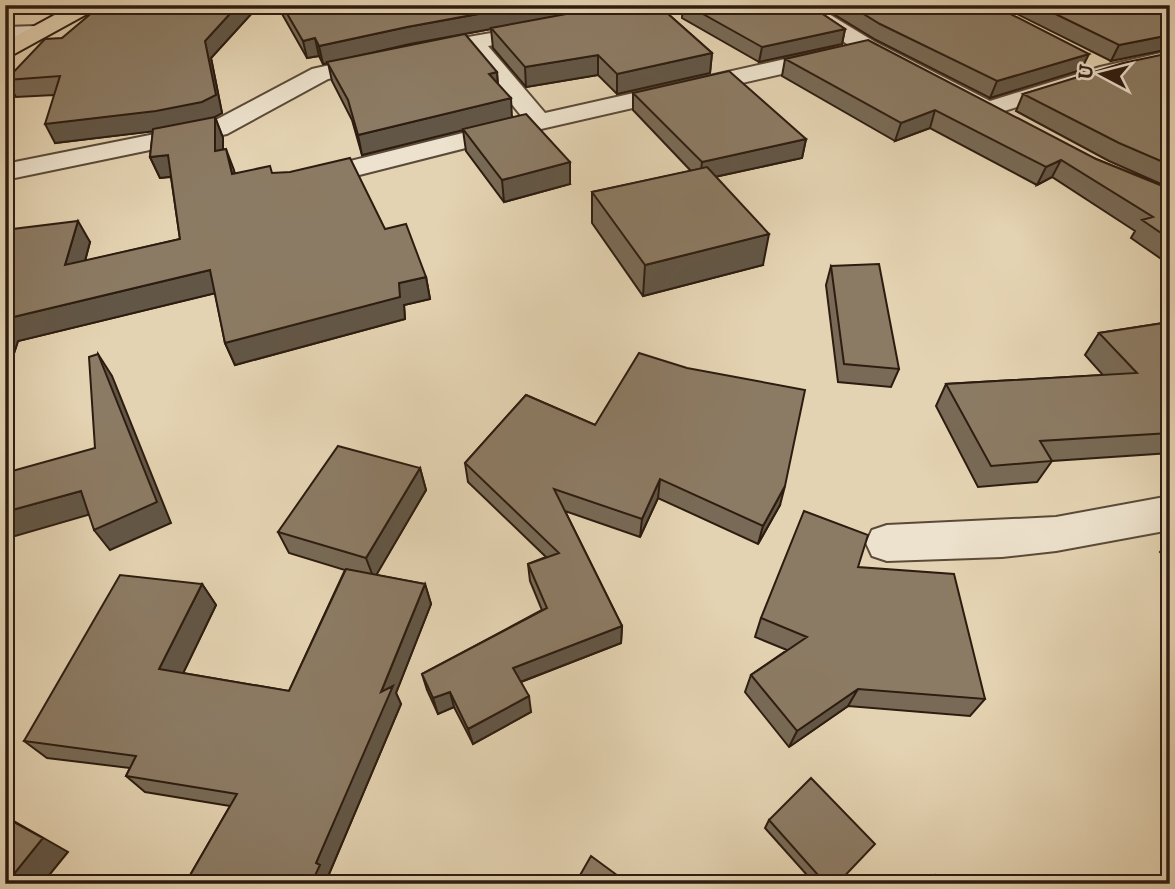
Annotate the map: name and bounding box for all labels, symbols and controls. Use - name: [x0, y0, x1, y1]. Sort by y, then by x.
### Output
- north arrow: [1066, 38, 1136, 108]
- text: U: [1074, 63, 1099, 81]

